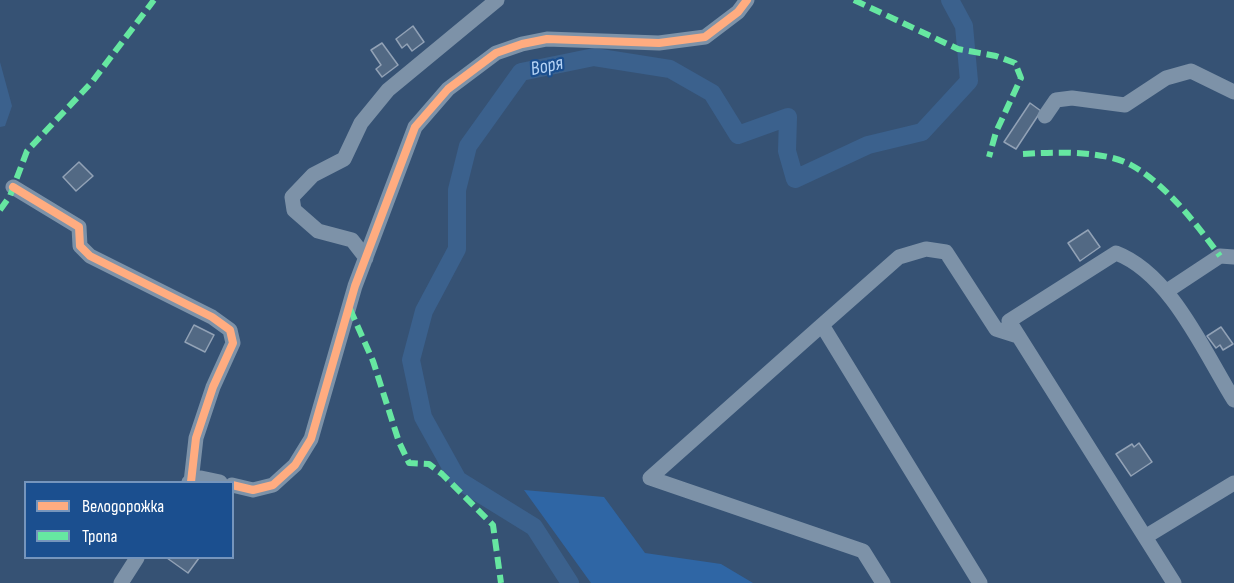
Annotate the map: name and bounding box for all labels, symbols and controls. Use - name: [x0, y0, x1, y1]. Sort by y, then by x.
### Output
- water label: Воря: [529, 52, 565, 82]
- legend: [24, 481, 234, 559]
- text: Велодорожка: [82, 496, 164, 517]
- text: Тропа: [82, 526, 118, 547]

